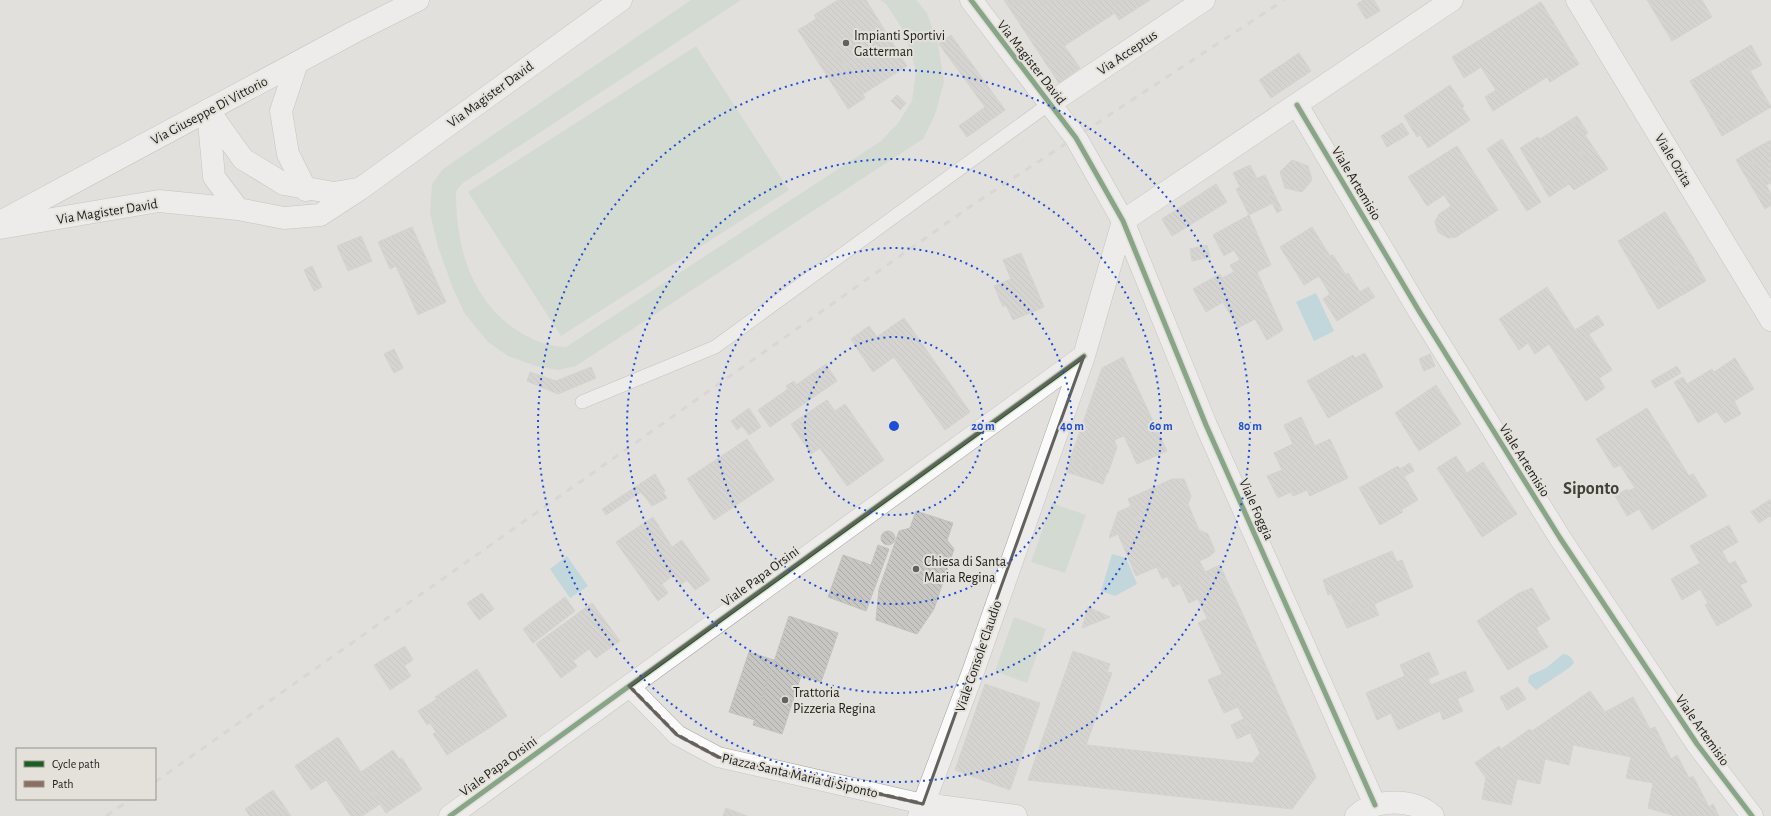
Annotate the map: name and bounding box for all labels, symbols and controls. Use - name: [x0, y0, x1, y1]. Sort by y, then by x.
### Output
- street label: Via Magister David: [994, 18, 1068, 107]
- street label: Via Acceptus: [1095, 28, 1160, 78]
- place label: Impianti Sportivi Gatterman: [854, 29, 945, 59]
- marker: Impianti Sportivi Gatterman: [841, 38, 851, 48]
- street label: Via Magister David: [445, 59, 536, 131]
- street label: Via Giuseppe Di Vittorio: [149, 74, 270, 148]
- street label: Viale Ozita: [1652, 132, 1695, 190]
- street label: Viale Artemisio: [1329, 144, 1384, 223]
- street label: Via Magister David: [56, 197, 159, 227]
- centre of rings: [887, 419, 901, 433]
- text: 20 m: [971, 420, 995, 432]
- text: 40 m: [1060, 420, 1084, 432]
- text: 60 m: [1149, 420, 1173, 432]
- text: 80 m: [1238, 420, 1262, 432]
- street label: Viale Artemisio: [1496, 422, 1552, 500]
- street label: Viale Foggia: [1236, 476, 1276, 543]
- district label: Siponto: [1563, 480, 1619, 498]
- street label: Viale Papa Orsini: [719, 544, 802, 609]
- place label: Chiesa di Santa Maria Regina: [924, 555, 1007, 585]
- marker: Chiesa di Santa Maria Regina: [911, 564, 921, 574]
- street label: Viale Console Claudio: [953, 599, 1005, 714]
- place label: Trattoria Pizzeria Regina: [793, 686, 876, 716]
- street label: Viale Artemisio: [1673, 692, 1732, 769]
- marker: Trattoria Pizzeria Regina: [780, 695, 790, 705]
- street label: Viale Papa Orsini: [457, 734, 540, 799]
- legend: [16, 748, 156, 800]
- street label: Piazza Santa Maria di Siponto: [720, 751, 879, 801]
- text: Cycle path: [52, 758, 100, 771]
- text: Path: [52, 778, 74, 790]

